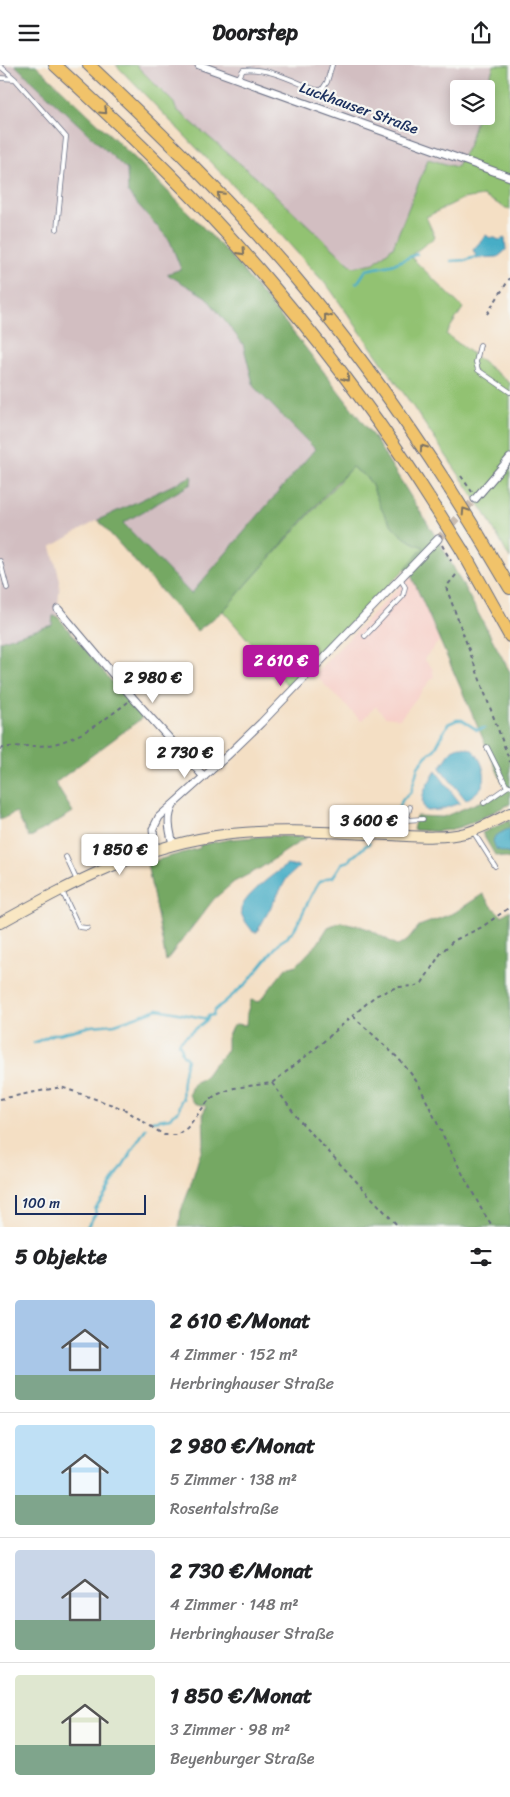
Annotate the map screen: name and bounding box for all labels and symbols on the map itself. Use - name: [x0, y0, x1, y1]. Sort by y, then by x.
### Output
- street label: Luckhauser Straße: [296, 74, 422, 142]
- one-way arrow: [98, 105, 107, 114]
- one-way arrow: [217, 191, 226, 200]
- one-way arrow: [237, 247, 246, 256]
- one-way arrow: [325, 314, 333, 323]
- one-way arrow: [340, 372, 348, 381]
- one-way arrow: [420, 444, 429, 454]
- one-way arrow: [462, 507, 471, 517]
- pin: 2 610 €: [235, 645, 327, 687]
- pin: 2 980 €: [107, 661, 199, 704]
- pin: 2 730 €: [139, 737, 231, 779]
- pin: 3 600 €: [323, 805, 415, 847]
- pin: 1 850 €: [74, 833, 166, 876]
- scale bar: [15, 1192, 146, 1215]

